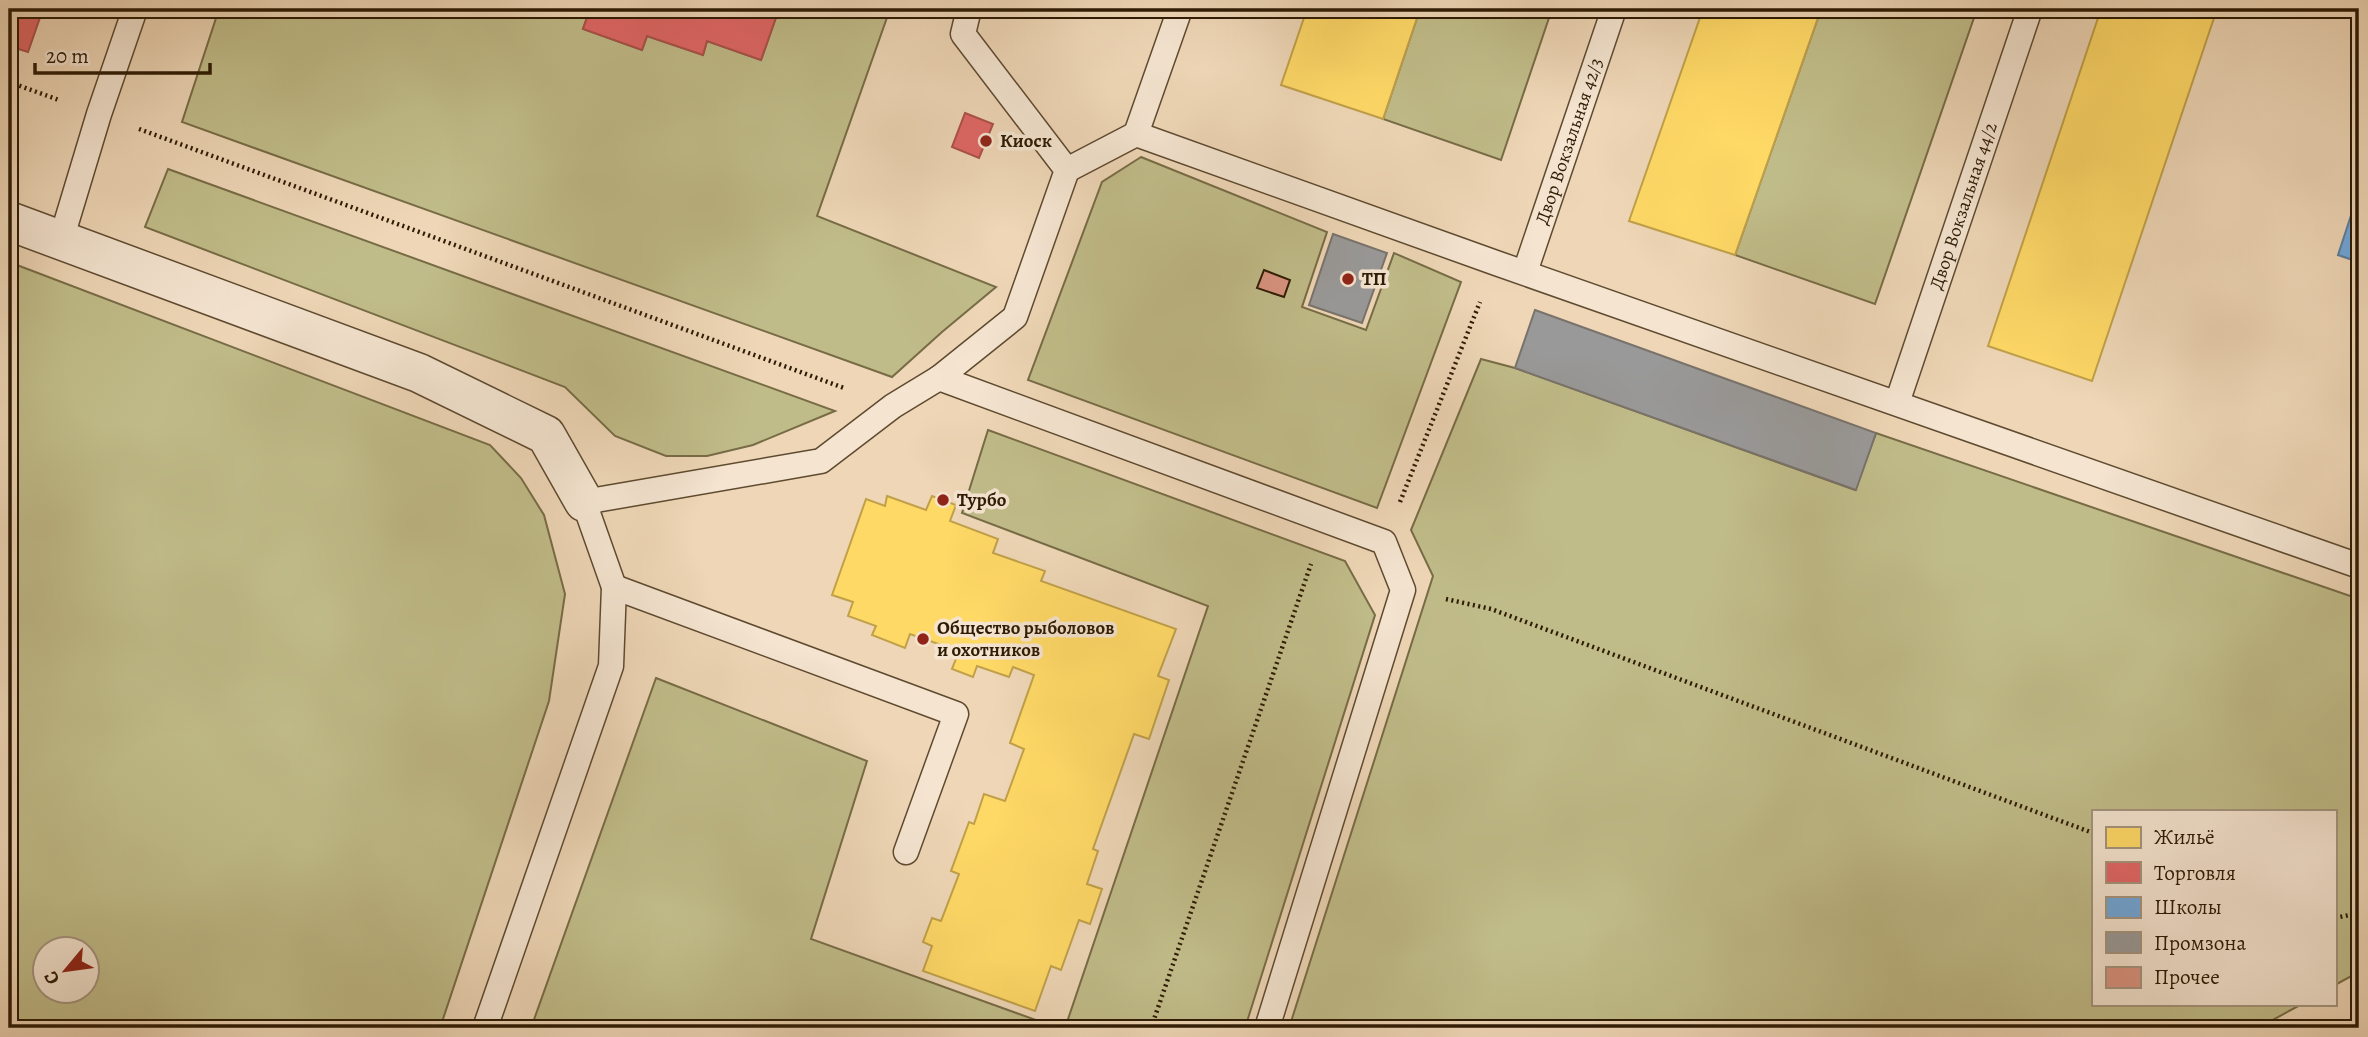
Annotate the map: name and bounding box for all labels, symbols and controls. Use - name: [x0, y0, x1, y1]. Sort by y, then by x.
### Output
- scale bar: [35, 32, 210, 76]
- text: 20 m: [46, 42, 89, 70]
- street label: Двор Вокзальная 42/3: [1529, 54, 1610, 228]
- street label: Двор Вокзальная 44/2: [1923, 119, 2004, 293]
- place label: Киоск: [1000, 128, 1052, 154]
- marker: Киоск: [978, 133, 994, 149]
- place label: ТП: [1362, 266, 1387, 292]
- marker: ТП: [1340, 271, 1356, 287]
- place label: Турбо: [957, 487, 1007, 513]
- marker: Турбо: [935, 492, 951, 508]
- place label: Общество рыболовов и охотников: [937, 615, 1114, 663]
- marker: Общество рыболовов и охотников: [915, 631, 931, 647]
- legend: [2092, 810, 2336, 1006]
- text: Жильё: [2154, 823, 2215, 851]
- text: Торговля: [2154, 859, 2236, 887]
- text: Школы: [2154, 893, 2222, 921]
- text: Промзона: [2154, 929, 2247, 957]
- north arrow: [32, 936, 102, 1006]
- text: Прочее: [2154, 963, 2220, 991]
- text: С: [38, 966, 66, 989]

